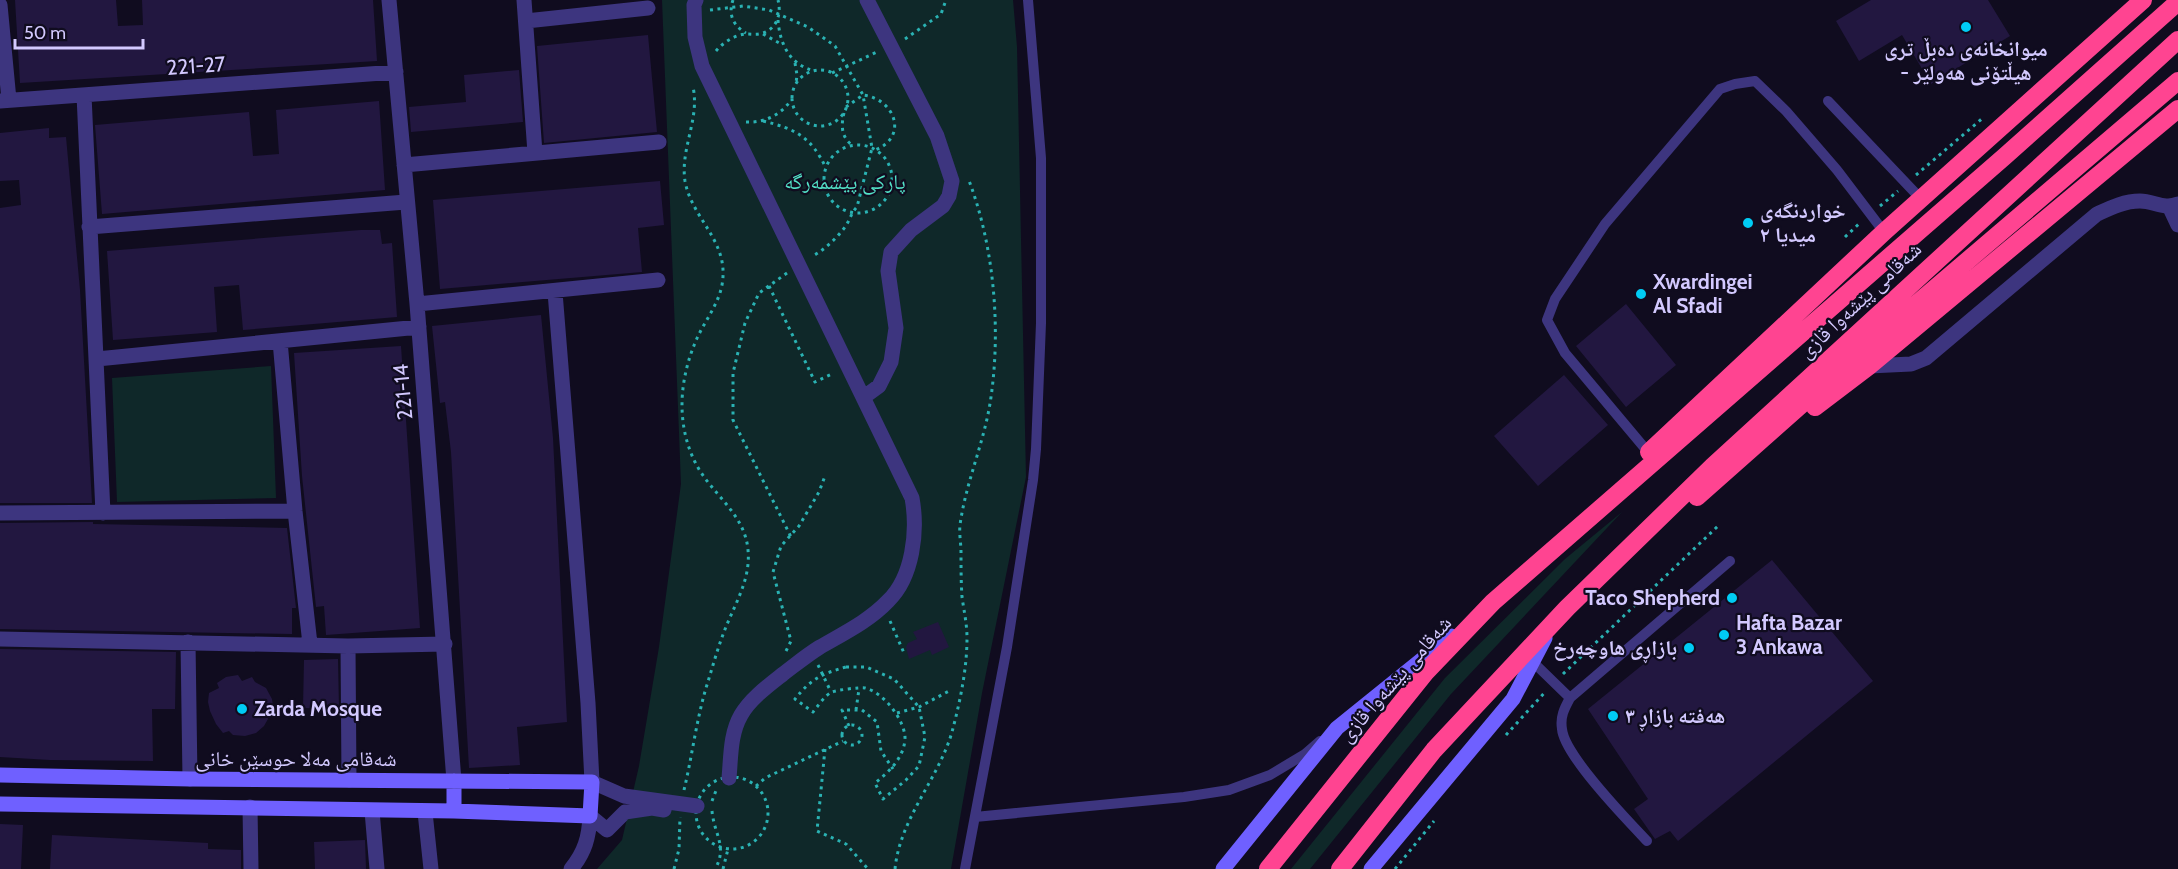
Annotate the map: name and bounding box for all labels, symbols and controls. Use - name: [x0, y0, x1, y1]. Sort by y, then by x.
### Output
- scale bar: [15, 12, 142, 50]
- marker: میوانخانەی دەبڵ تری - هیڵتۆنی هەولێر: [1959, 20, 1973, 34]
- text: 50 m: [24, 22, 66, 44]
- place label: میوانخانەی دەبڵ تری - هیڵتۆنی هەولێر: [1884, 36, 2048, 86]
- street label: 221-27: [166, 51, 227, 80]
- park label: پارکی پێشمەرگە: [784, 169, 906, 195]
- place label: خواردنگەی میدیا ٢: [1760, 198, 1846, 247]
- marker: خواردنگەی میدیا ٢: [1741, 216, 1755, 230]
- street label: شەقامی پێشەوا قازی: [1793, 236, 1927, 364]
- place label: Xwardingei Al Sfadi: [1652, 269, 1753, 318]
- marker: Xwardingei Al Sfadi: [1634, 287, 1648, 301]
- street label: 221-14: [388, 363, 417, 421]
- place label: Taco Shepherd: [1585, 585, 1720, 610]
- marker: Taco Shepherd: [1725, 591, 1739, 605]
- street label: شەقامی پێشەوا قازی: [1333, 610, 1457, 748]
- place label: Hafta Bazar 3 Ankawa: [1736, 610, 1842, 659]
- marker: Hafta Bazar 3 Ankawa: [1717, 628, 1731, 642]
- place label: بازاڕی هاوچەرخ: [1553, 635, 1677, 664]
- marker: بازاڕی هاوچەرخ: [1682, 641, 1696, 655]
- place label: Zarda Mosque: [254, 696, 382, 721]
- marker: Zarda Mosque: [235, 702, 249, 716]
- place label: هەفتە بازاڕ ٣: [1625, 703, 1725, 732]
- marker: هەفتە بازاڕ ٣: [1606, 709, 1620, 723]
- street label: شەقامی مەلا حوسێن خانی: [195, 746, 397, 772]

